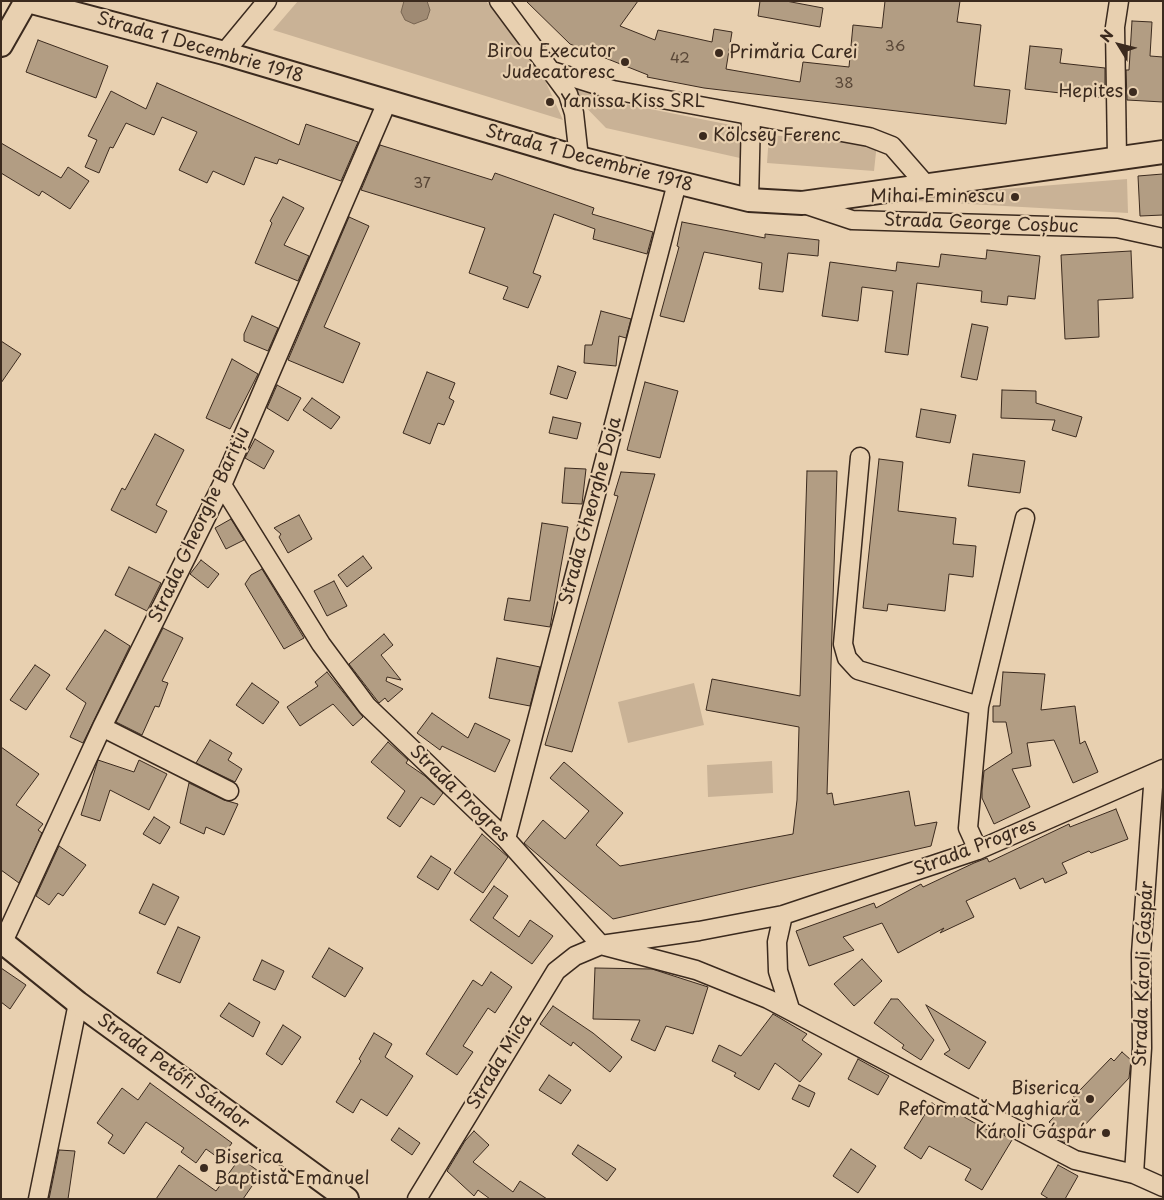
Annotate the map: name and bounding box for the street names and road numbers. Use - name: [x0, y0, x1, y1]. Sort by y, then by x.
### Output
- street label: Strada 1 Decembrie 1918: [94, 8, 306, 88]
- street label: Strada 1 Decembrie 1918: [483, 121, 695, 197]
- street label: Strada George Coșbuc: [883, 210, 1079, 238]
- street label: Strada Gheorghe Doja: [555, 415, 627, 607]
- street label: Strada Gheorghe Barițiu: [145, 424, 255, 626]
- street label: Strada Progres: [405, 741, 513, 847]
- street label: Strada Progres: [910, 815, 1040, 881]
- street label: Strada Károli Gáspár: [1130, 881, 1158, 1067]
- street label: Strada Petőfi Sándor: [93, 1009, 253, 1135]
- street label: Strada Mica: [463, 1010, 537, 1114]

